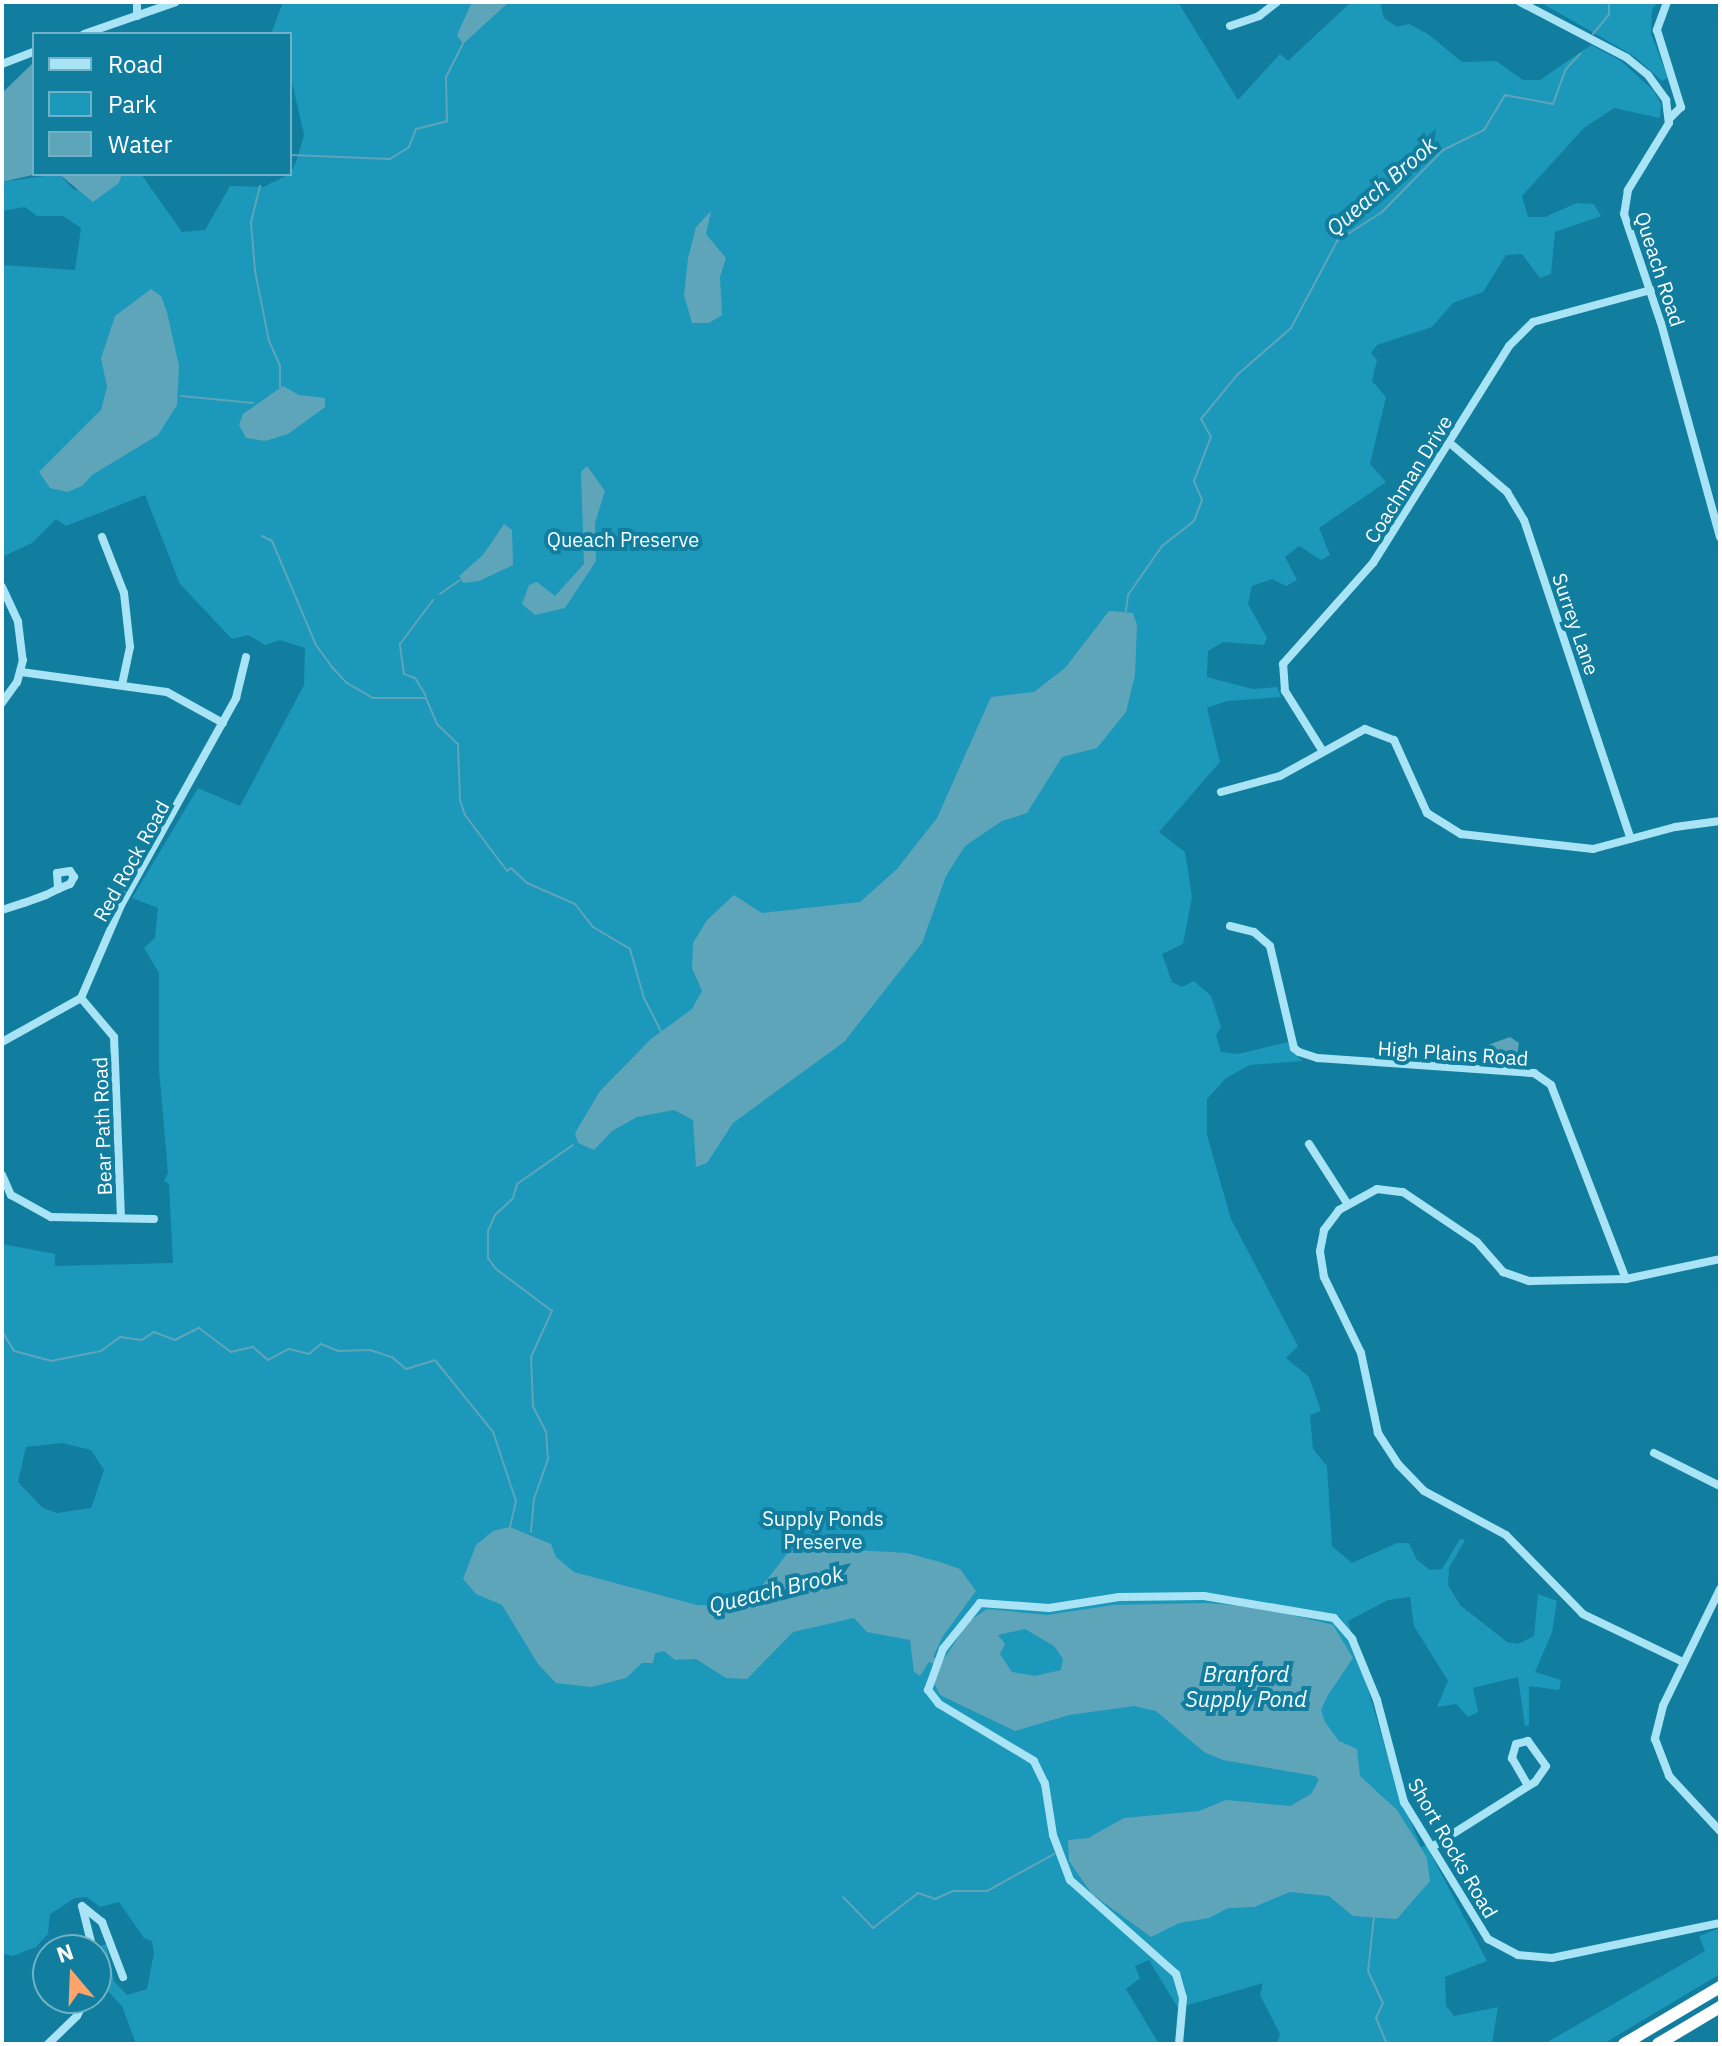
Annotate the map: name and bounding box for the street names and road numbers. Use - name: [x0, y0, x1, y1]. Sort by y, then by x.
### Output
- street label: Queach Road: [1630, 209, 1690, 329]
- street label: Coachman Drive: [1359, 411, 1457, 547]
- street label: Surrey Lane: [1547, 570, 1605, 678]
- street label: Red Rock Road: [88, 796, 174, 926]
- street label: High Plains Road: [1377, 1036, 1529, 1070]
- street label: Bear Path Road: [88, 1056, 116, 1196]
- street label: Short Rocks Road: [1403, 1774, 1503, 1922]

